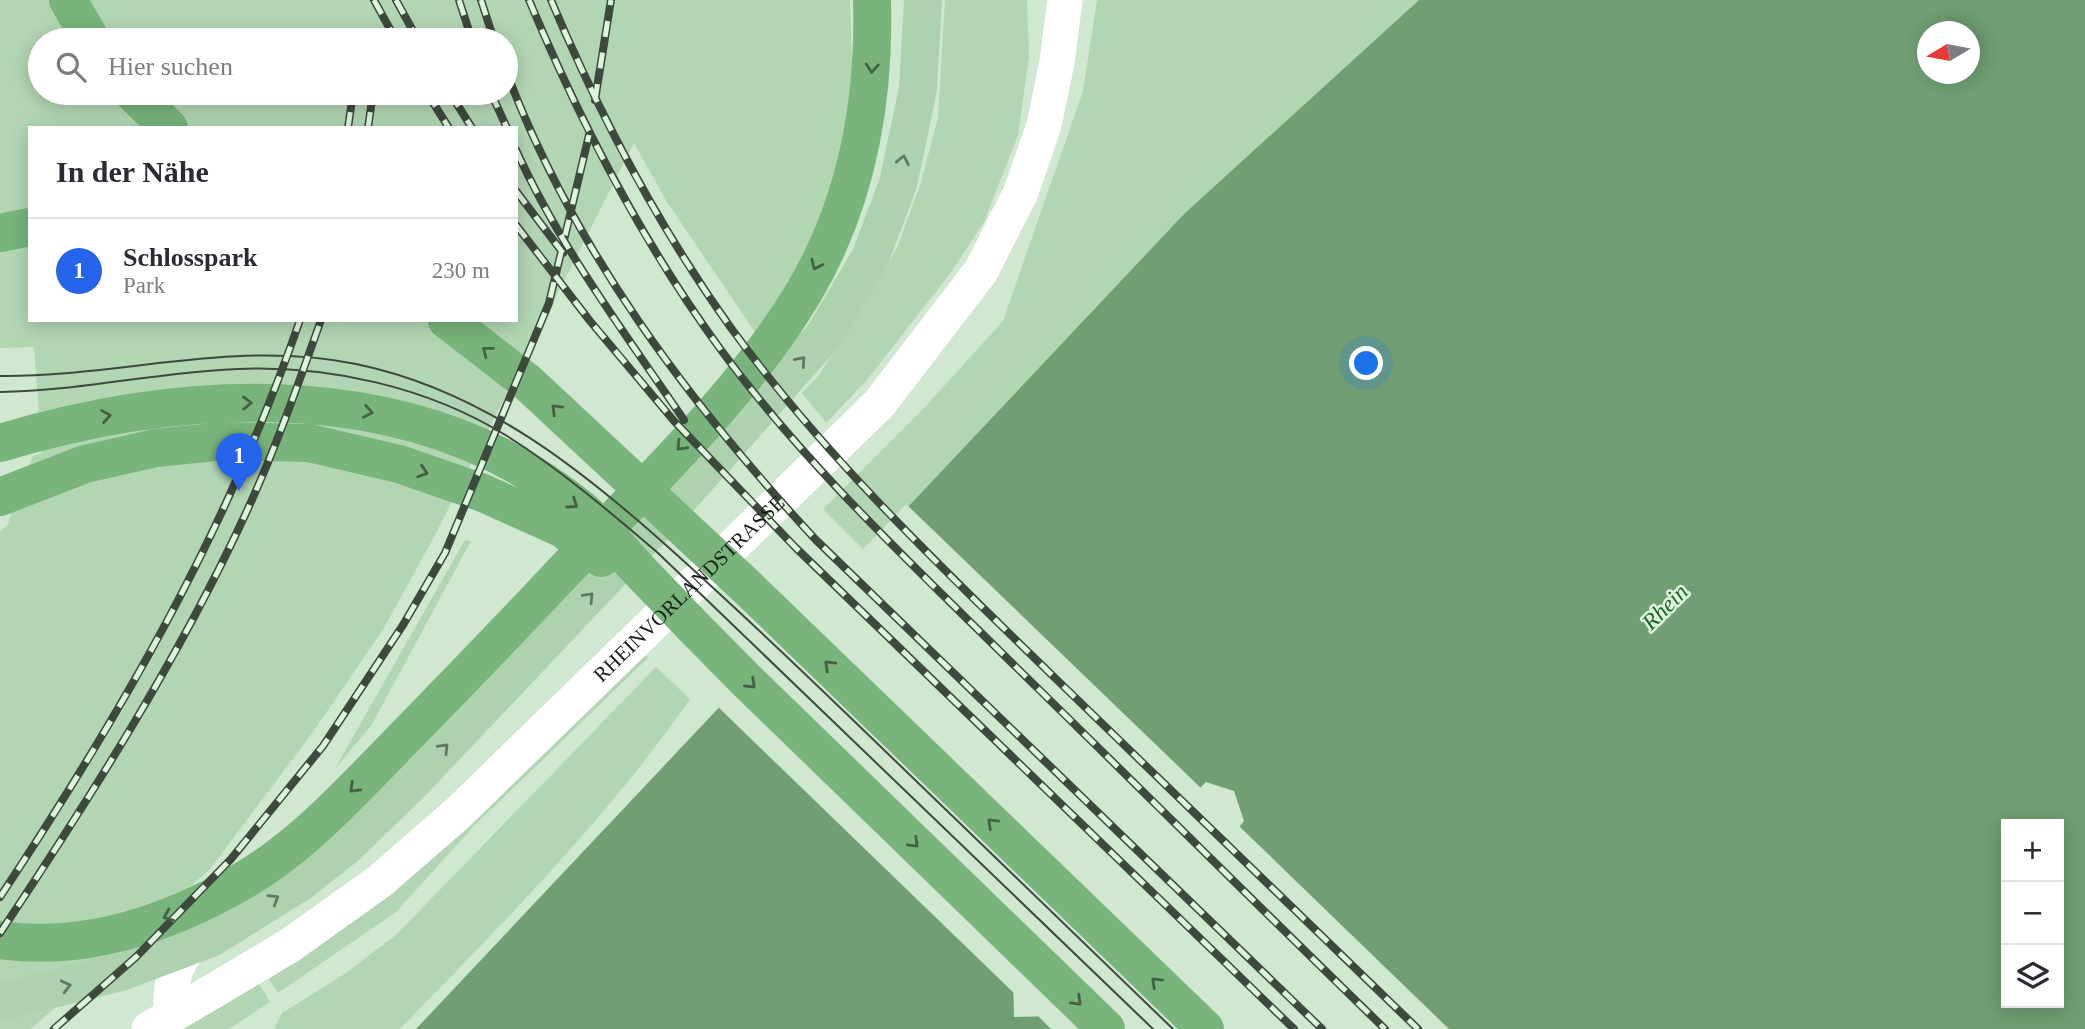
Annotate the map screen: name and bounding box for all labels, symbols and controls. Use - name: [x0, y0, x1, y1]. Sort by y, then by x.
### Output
- north arrow: [1917, 21, 1980, 84]
- search box: [28, 28, 518, 105]
- icon: search: [52, 48, 90, 86]
- text: Hier suchen: [108, 52, 233, 81]
- one-way arrow: [865, 63, 880, 74]
- one-way arrow: [894, 154, 909, 166]
- text: In der Nähe: [56, 155, 209, 188]
- text: Schlosspark: [123, 243, 257, 272]
- text: 1: [73, 258, 85, 283]
- text: 230 m: [432, 258, 490, 283]
- one-way arrow: [810, 258, 824, 270]
- text: Park: [123, 273, 165, 298]
- one-way arrow: [483, 346, 495, 359]
- your location: [1349, 346, 1383, 380]
- one-way arrow: [793, 356, 806, 369]
- one-way arrow: [243, 395, 253, 411]
- one-way arrow: [362, 403, 374, 418]
- one-way arrow: [551, 405, 564, 418]
- one-way arrow: [99, 410, 111, 425]
- pin: 1: [216, 433, 262, 491]
- one-way arrow: [676, 438, 689, 451]
- one-way arrow: [416, 464, 428, 478]
- street label: RHEINVORLANDSTRASSE: [588, 491, 789, 687]
- one-way arrow: [565, 496, 578, 508]
- water label: Rhein: [1636, 579, 1693, 636]
- one-way arrow: [581, 592, 593, 605]
- one-way arrow: [824, 661, 837, 674]
- one-way arrow: [743, 675, 756, 688]
- one-way arrow: [436, 744, 449, 757]
- one-way arrow: [350, 780, 363, 793]
- one-way arrow: [987, 819, 1000, 832]
- map controls: [2001, 819, 2064, 1008]
- button: +: [2001, 819, 2064, 882]
- one-way arrow: [906, 834, 919, 847]
- button: −: [2001, 882, 2064, 945]
- one-way arrow: [267, 894, 280, 907]
- one-way arrow: [163, 908, 176, 922]
- button: layers: [2001, 945, 2064, 1008]
- one-way arrow: [1151, 977, 1164, 990]
- one-way arrow: [60, 980, 72, 994]
- one-way arrow: [1069, 993, 1082, 1006]

